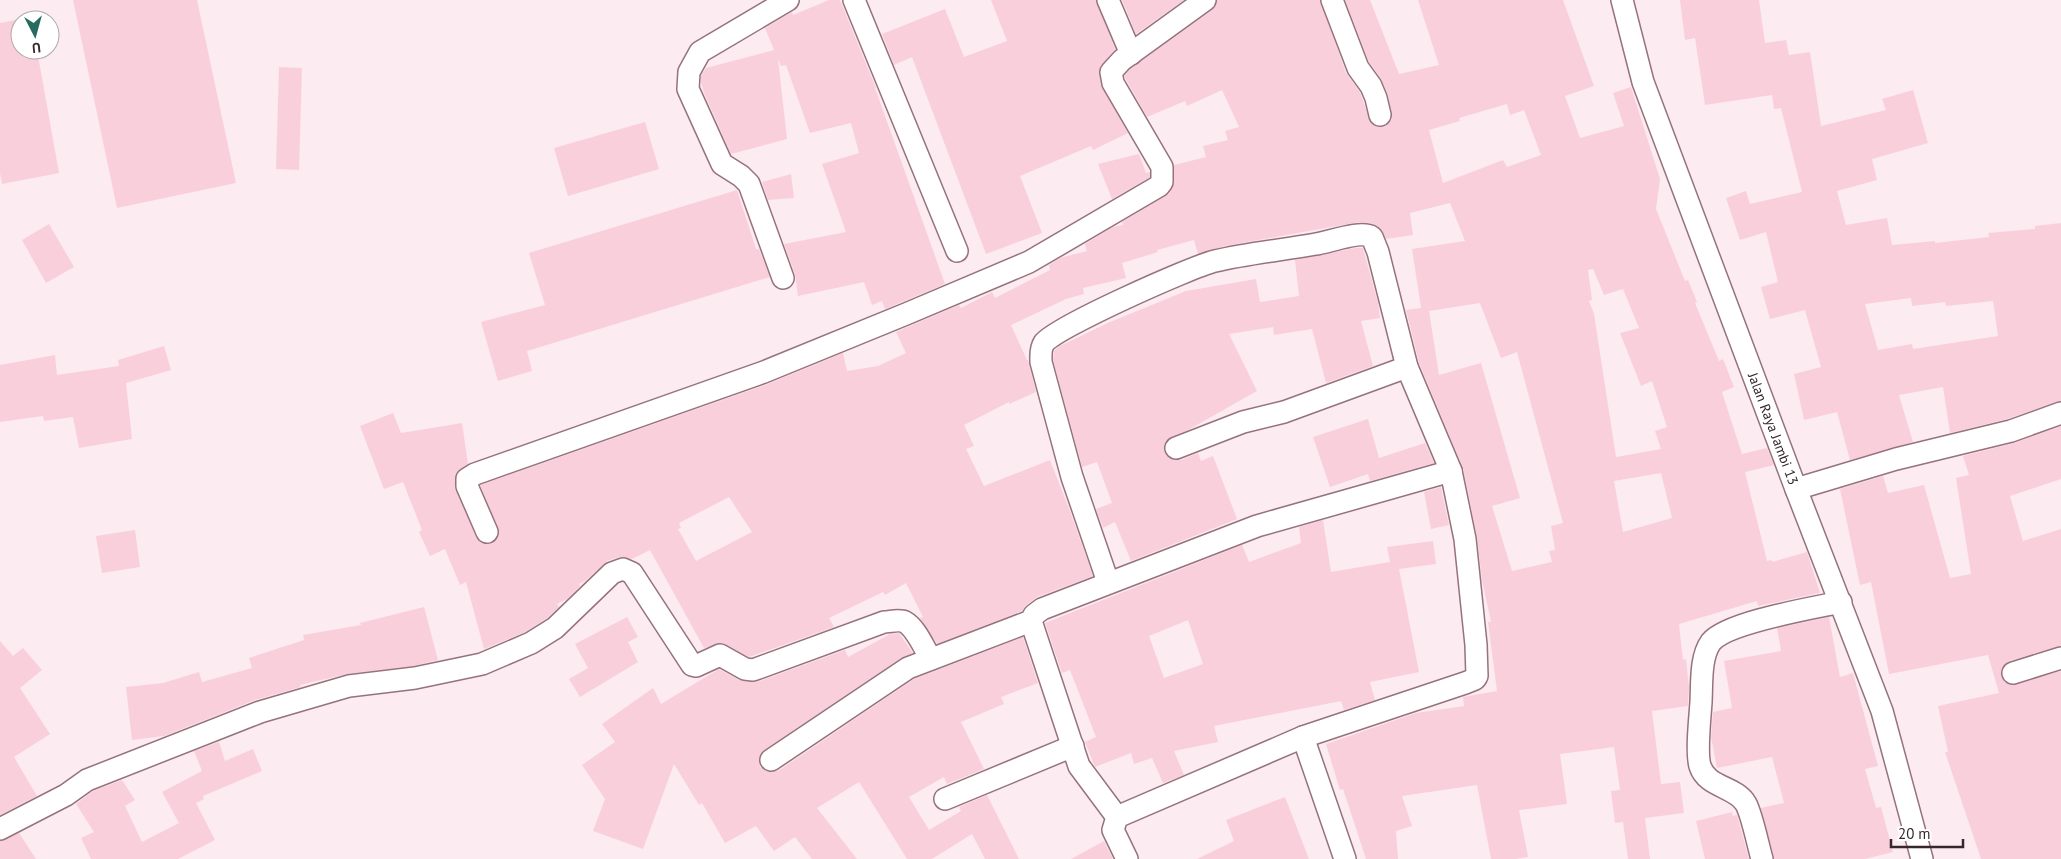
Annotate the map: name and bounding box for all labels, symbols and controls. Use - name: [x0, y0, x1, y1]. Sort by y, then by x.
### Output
- north arrow: [10, 10, 60, 60]
- text: U: [31, 39, 42, 57]
- street label: Jalan Raya Jambi 13: [1744, 369, 1803, 487]
- scale bar: [1891, 816, 1964, 848]
- text: 20 m: [1898, 824, 1931, 843]

